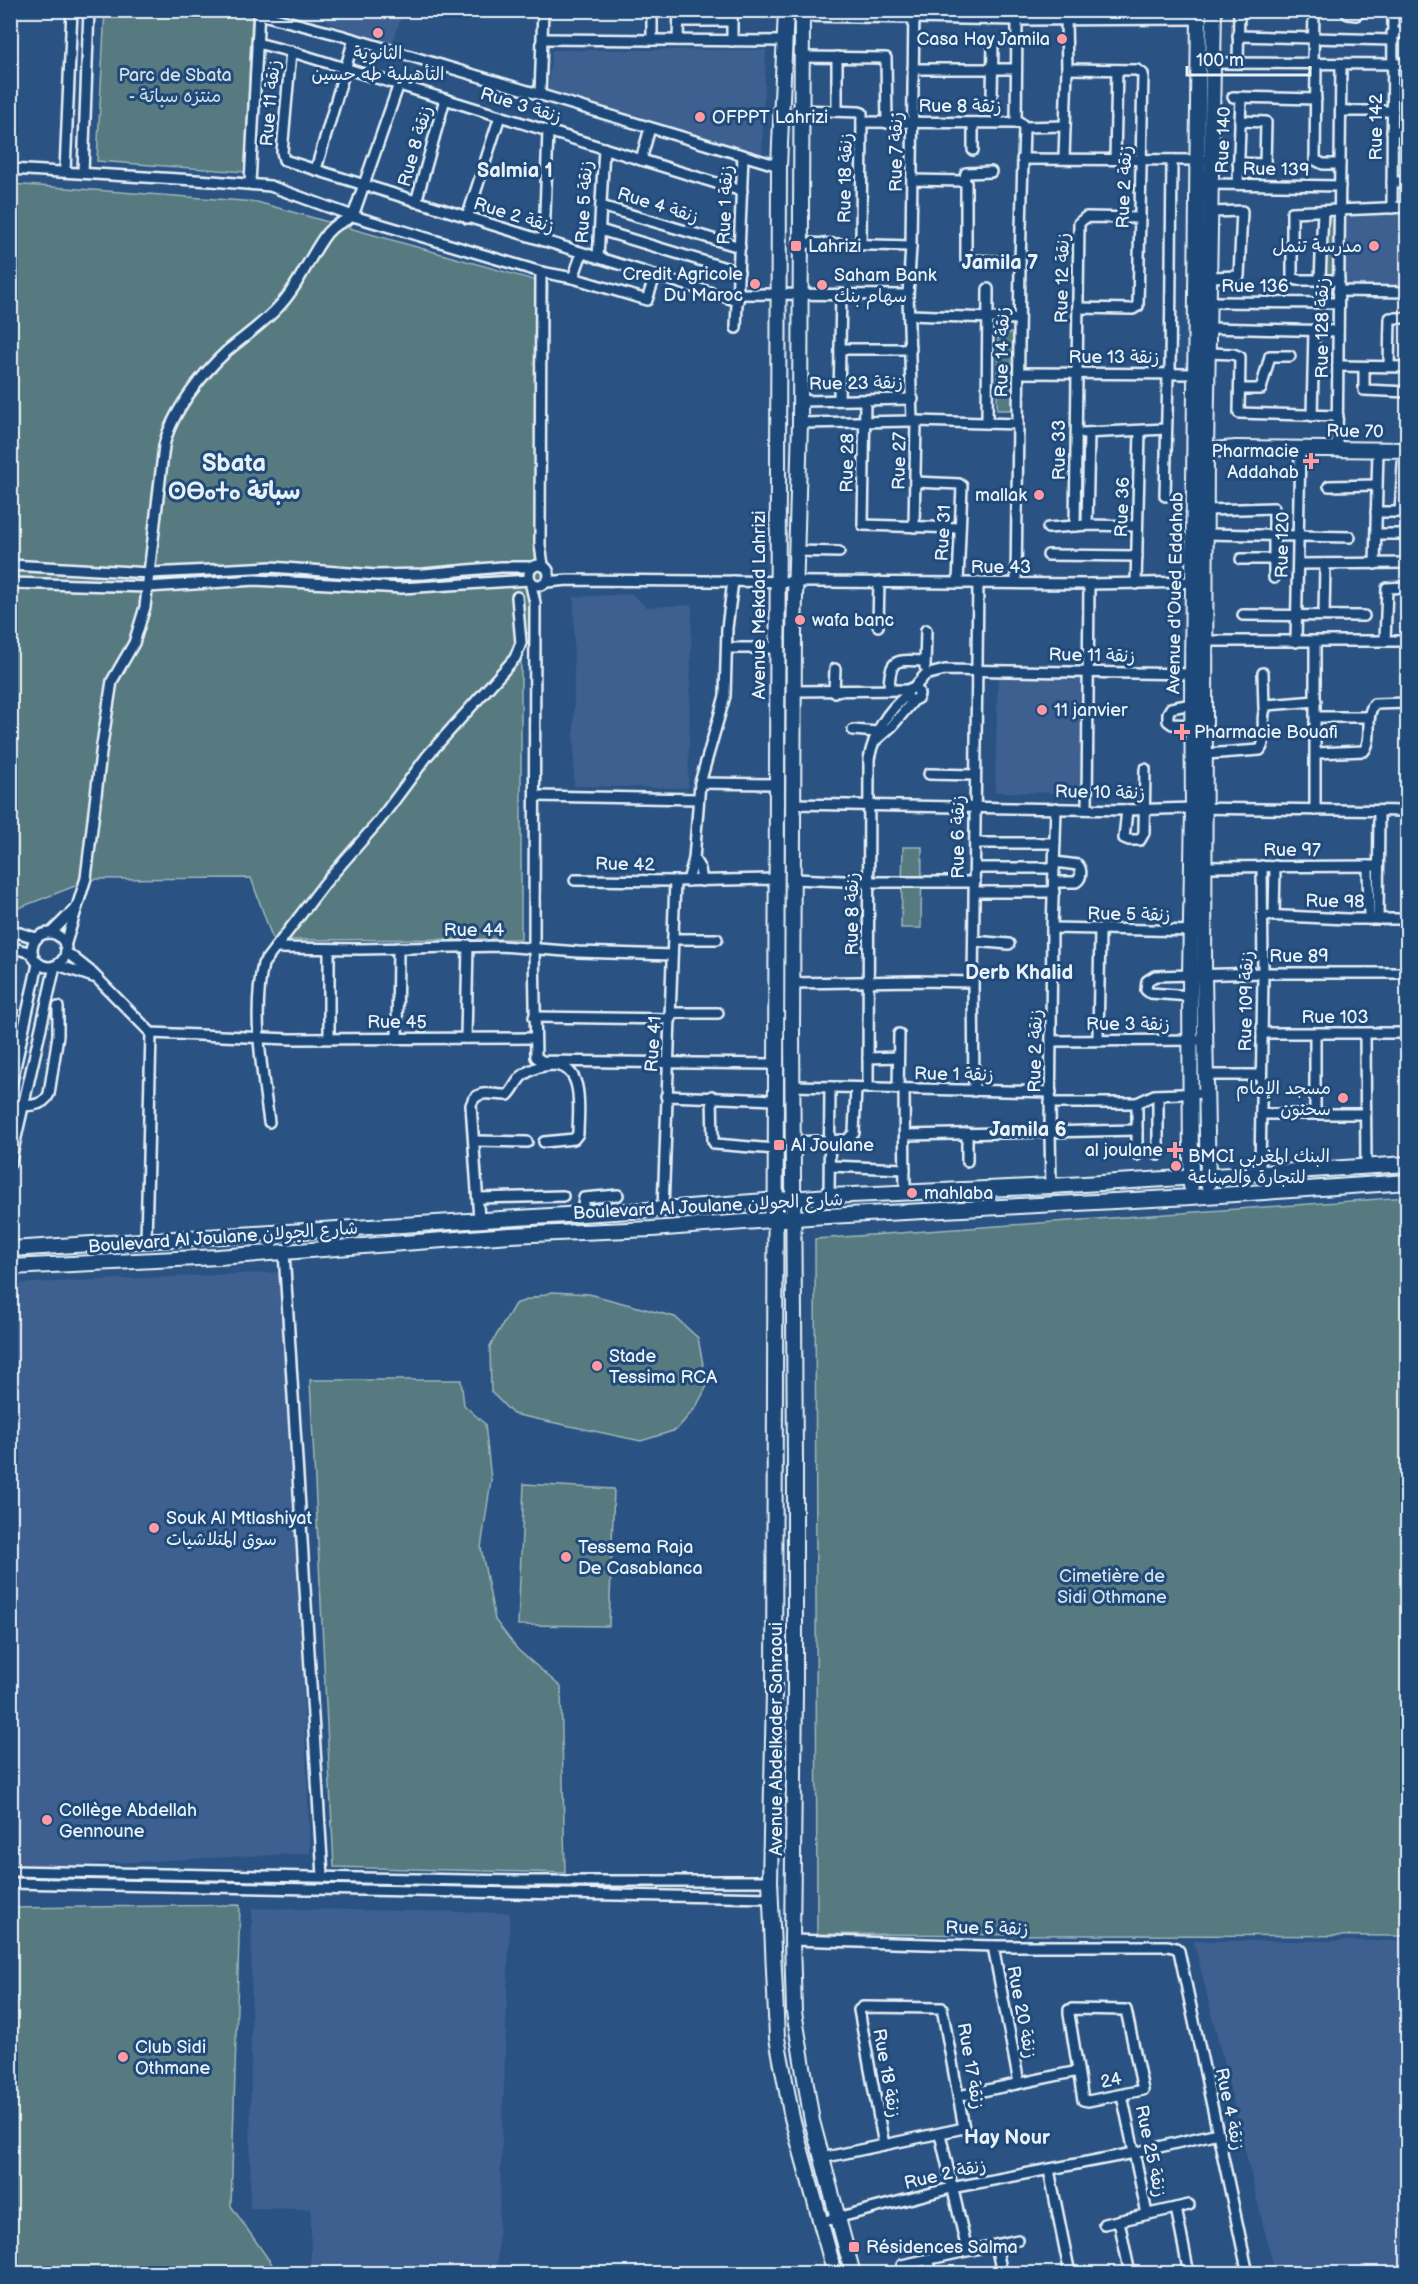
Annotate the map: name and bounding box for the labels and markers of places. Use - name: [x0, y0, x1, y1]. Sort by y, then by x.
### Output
- marker: الثانوية التأهيلية طه حسين: [371, 26, 385, 40]
- place label: Casa Hay Jamila: [916, 29, 1050, 50]
- marker: Casa Hay Jamila: [1055, 32, 1069, 46]
- place label: الثانوية التأهيلية طه حسين: [311, 43, 445, 85]
- place label: OFPPT Lahrizi: [712, 107, 828, 128]
- marker: OFPPT Lahrizi: [693, 110, 707, 124]
- place label: Lahrizi: [808, 236, 861, 257]
- place label: مدرسة تنمل: [1272, 236, 1362, 257]
- marker: Lahrizi: [789, 239, 803, 253]
- marker: مدرسة تنمل: [1367, 239, 1381, 253]
- place label: Credit Agricole Du Maroc: [622, 264, 743, 306]
- place label: Saham Bank سهام بنك: [834, 265, 937, 310]
- marker: Credit Agricole Du Maroc: [748, 277, 762, 291]
- marker: Saham Bank سهام بنك: [815, 278, 829, 292]
- place label: Pharmacie Addahab: [1212, 441, 1299, 483]
- marker: Pharmacie Addahab: [1304, 454, 1318, 468]
- place label: mallak: [975, 485, 1027, 506]
- marker: mallak: [1032, 488, 1046, 502]
- place label: wafa banc: [812, 610, 894, 631]
- marker: wafa banc: [793, 613, 807, 627]
- place label: 11 janvier: [1054, 700, 1128, 721]
- marker: 11 janvier: [1035, 703, 1049, 717]
- place label: Pharmacie Bouafi: [1194, 722, 1338, 743]
- marker: Pharmacie Bouafi: [1175, 725, 1189, 739]
- place label: مسجد الإمام سحنون: [1236, 1078, 1331, 1121]
- marker: مسجد الإمام سحنون: [1336, 1091, 1350, 1105]
- place label: Al Joulane: [791, 1135, 874, 1156]
- marker: Al Joulane: [772, 1138, 786, 1152]
- place label: al joulane: [1085, 1140, 1163, 1161]
- marker: al joulane: [1168, 1143, 1182, 1157]
- place label: BMCI البنك المغربي للتجارة والصناعة: [1188, 1146, 1330, 1188]
- marker: BMCI البنك المغربي للتجارة والصناعة: [1169, 1159, 1183, 1173]
- place label: mahlaba: [924, 1183, 993, 1204]
- marker: mahlaba: [905, 1186, 919, 1200]
- place label: Stade Tessima RCA: [609, 1346, 717, 1388]
- marker: Stade Tessima RCA: [590, 1359, 604, 1373]
- place label: Souk Al Mtlashiyat سوق المتلاشيات: [166, 1508, 313, 1550]
- marker: Souk Al Mtlashiyat سوق المتلاشيات: [147, 1521, 161, 1535]
- place label: Tessema Raja De Casablanca: [578, 1537, 703, 1579]
- marker: Tessema Raja De Casablanca: [559, 1550, 573, 1564]
- place label: Collège Abdellah Gennoune: [59, 1800, 197, 1842]
- marker: Collège Abdellah Gennoune: [40, 1813, 54, 1827]
- place label: Club Sidi Othmane: [135, 2037, 210, 2079]
- marker: Club Sidi Othmane: [116, 2050, 130, 2064]
- place label: Résidences Salma: [866, 2237, 1018, 2258]
- marker: Résidences Salma: [847, 2240, 861, 2254]

